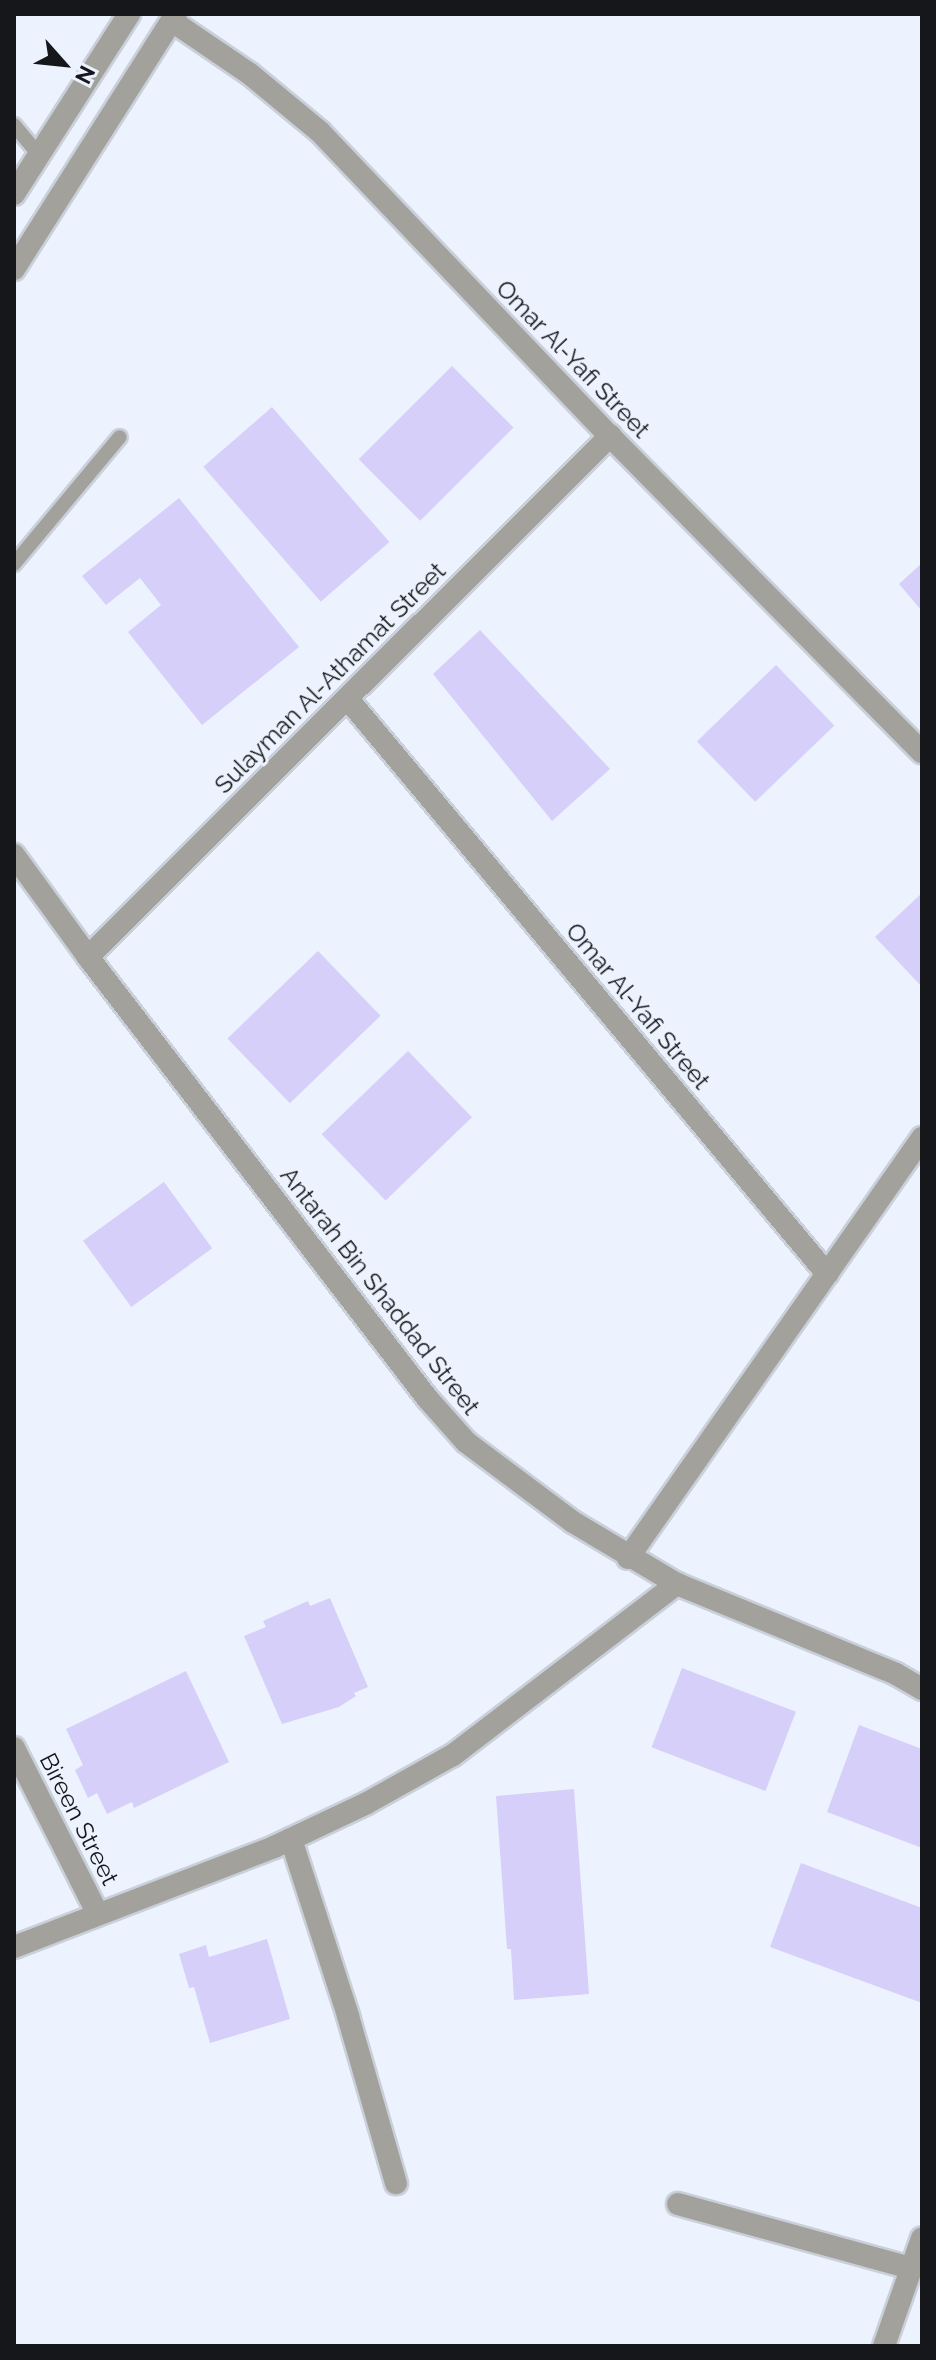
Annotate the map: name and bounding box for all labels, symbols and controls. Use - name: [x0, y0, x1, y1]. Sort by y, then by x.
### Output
- north arrow: [24, 24, 104, 104]
- text: N: [70, 62, 101, 88]
- street label: Omar Al-Yafi Street: [490, 274, 656, 444]
- street label: Sulayman Al-Athamat Street: [208, 556, 452, 800]
- street label: Omar Al-Yafi Street: [560, 916, 716, 1096]
- street label: Antarah Bin Shaddad Street: [274, 1161, 486, 1421]
- street label: Bireen Street: [33, 1748, 125, 1890]

